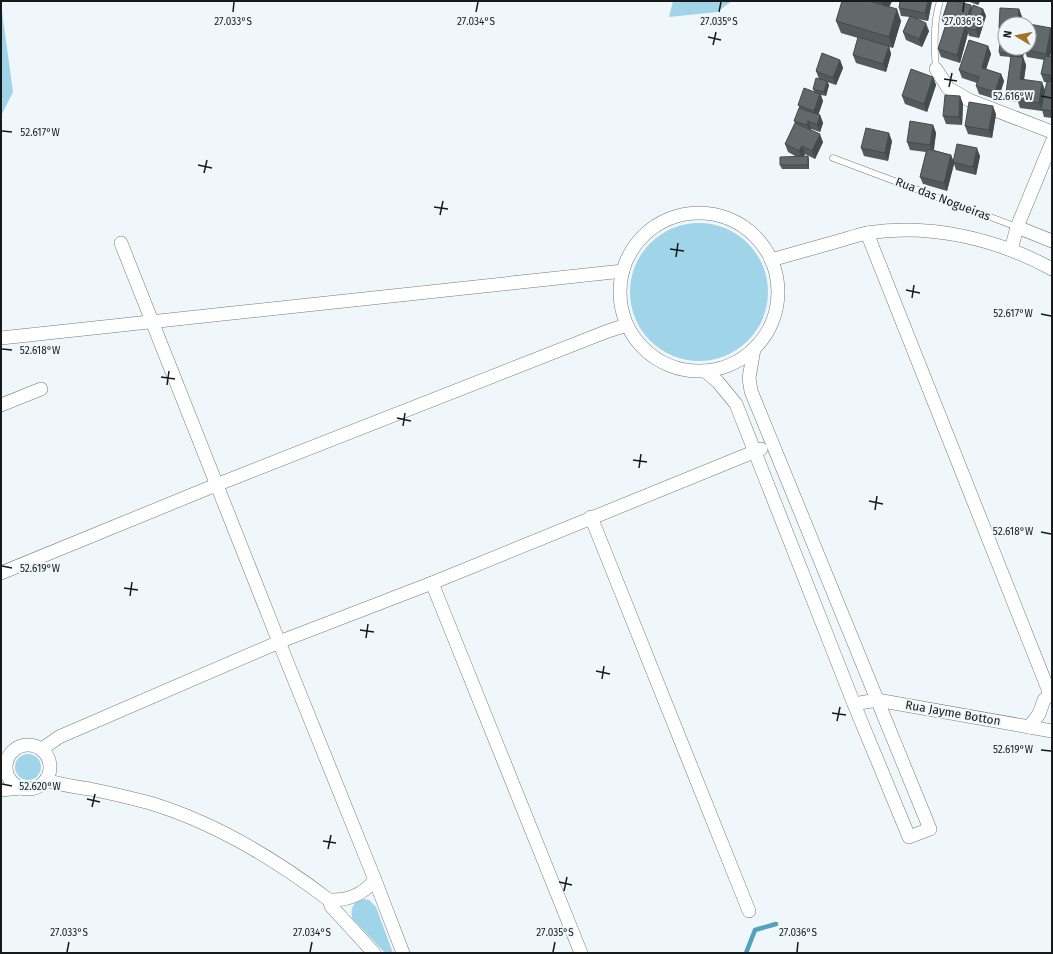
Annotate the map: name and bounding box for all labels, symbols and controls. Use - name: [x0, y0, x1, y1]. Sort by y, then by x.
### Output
- text: 27.033°S: [214, 16, 252, 28]
- text: 27.034°S: [457, 16, 496, 28]
- text: 27.035°S: [700, 16, 738, 28]
- text: 27.036°S: [944, 16, 983, 28]
- north arrow: [997, 16, 1037, 56]
- text: N: [1001, 30, 1015, 39]
- text: 52.616°W: [993, 91, 1034, 103]
- text: 52.617°W: [20, 127, 60, 139]
- street label: Rua das Nogueiras: [893, 174, 993, 224]
- text: 52.617°W: [993, 308, 1033, 320]
- text: 52.618°W: [20, 345, 61, 357]
- text: 52.618°W: [993, 526, 1034, 538]
- text: 52.619°W: [20, 563, 61, 575]
- street label: Rua Jayme Botton: [904, 698, 1002, 728]
- text: 52.619°W: [993, 744, 1034, 756]
- text: 52.620°W: [19, 781, 61, 793]
- text: 27.033°S: [50, 927, 88, 939]
- text: 27.034°S: [293, 927, 332, 939]
- text: 27.035°S: [536, 927, 574, 939]
- text: 27.036°S: [779, 927, 818, 939]

